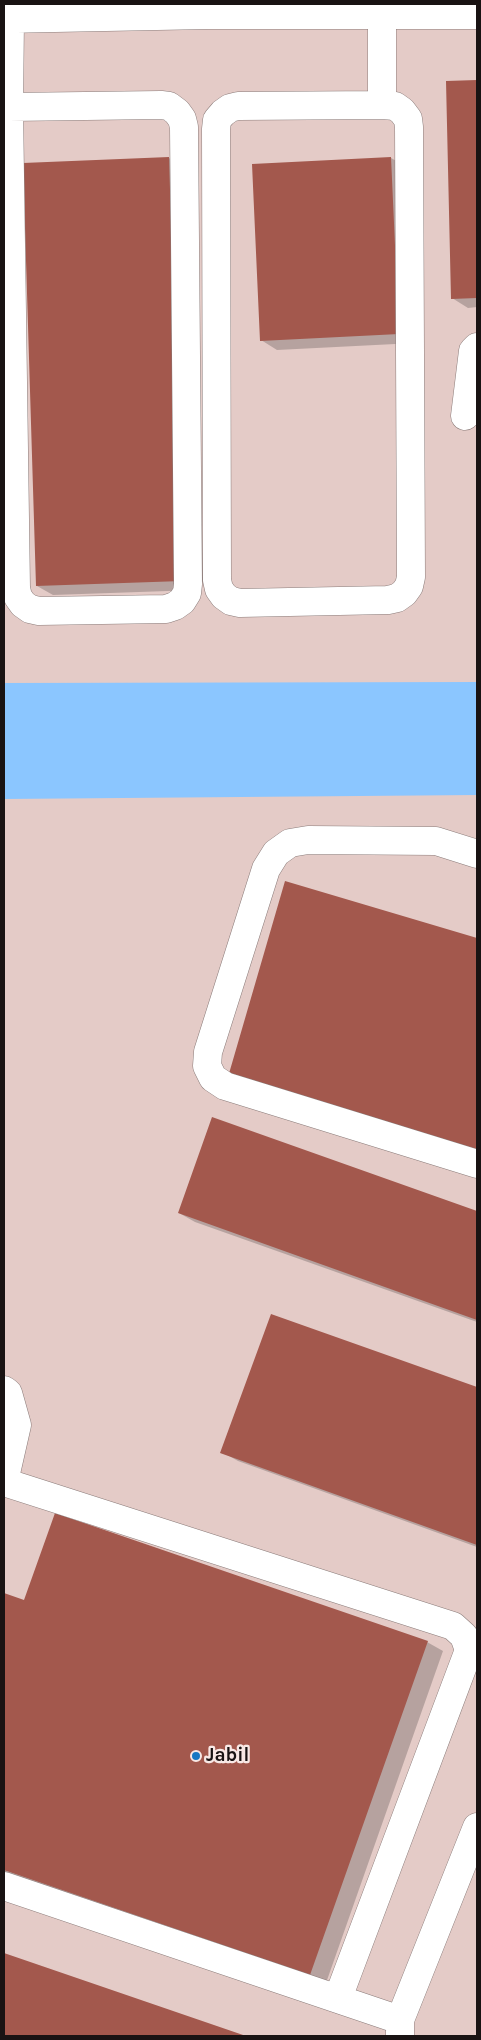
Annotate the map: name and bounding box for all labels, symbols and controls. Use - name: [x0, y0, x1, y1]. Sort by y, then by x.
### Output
- place label: Jabil: [206, 1745, 249, 1767]
- marker: Jabil: [190, 1750, 202, 1762]

